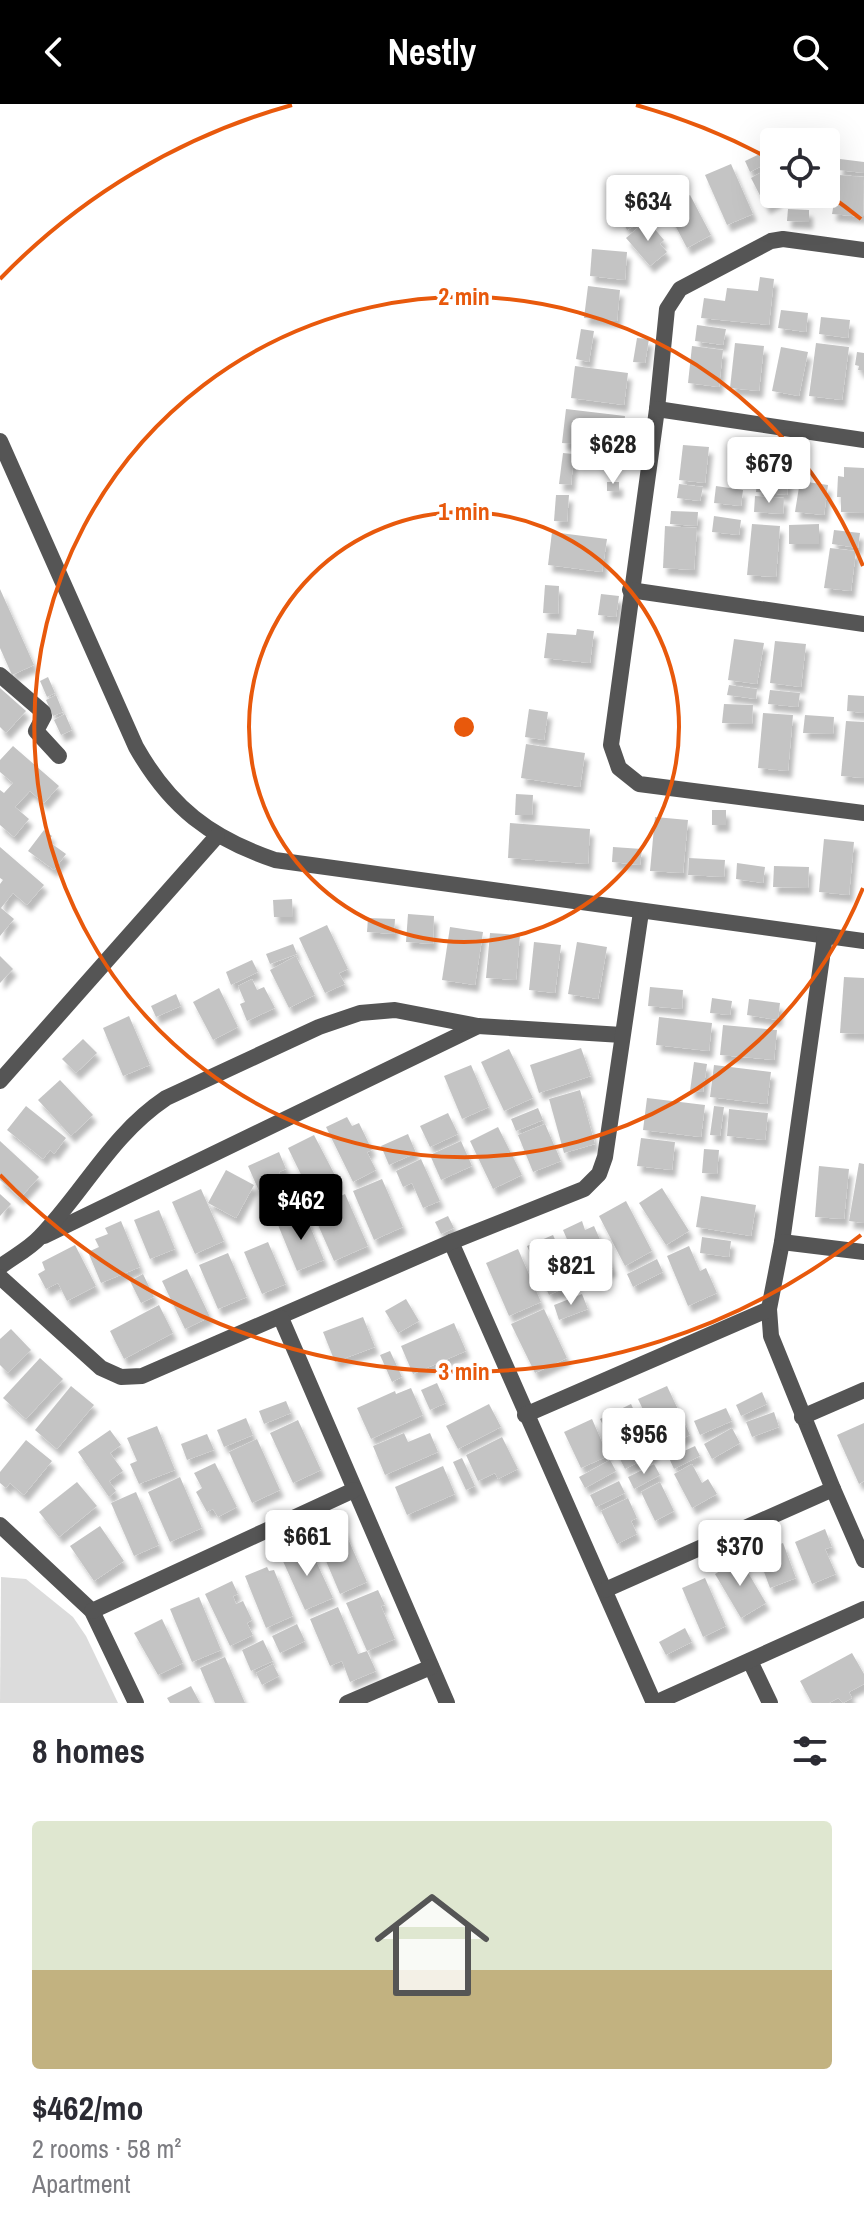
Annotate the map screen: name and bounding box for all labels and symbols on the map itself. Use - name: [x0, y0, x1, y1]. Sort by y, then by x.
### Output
- pin: $634: [601, 175, 695, 243]
- text: 2 min: [438, 280, 490, 312]
- pin: $628: [566, 418, 660, 486]
- pin: $679: [722, 437, 816, 505]
- text: 1 min: [438, 495, 490, 527]
- centre of rings: [450, 713, 478, 741]
- pin: $462: [254, 1174, 348, 1242]
- pin: $821: [524, 1239, 618, 1307]
- text: 3 min: [438, 1355, 490, 1387]
- pin: $956: [597, 1408, 691, 1476]
- pin: $661: [260, 1510, 354, 1578]
- pin: $370: [693, 1520, 787, 1588]

